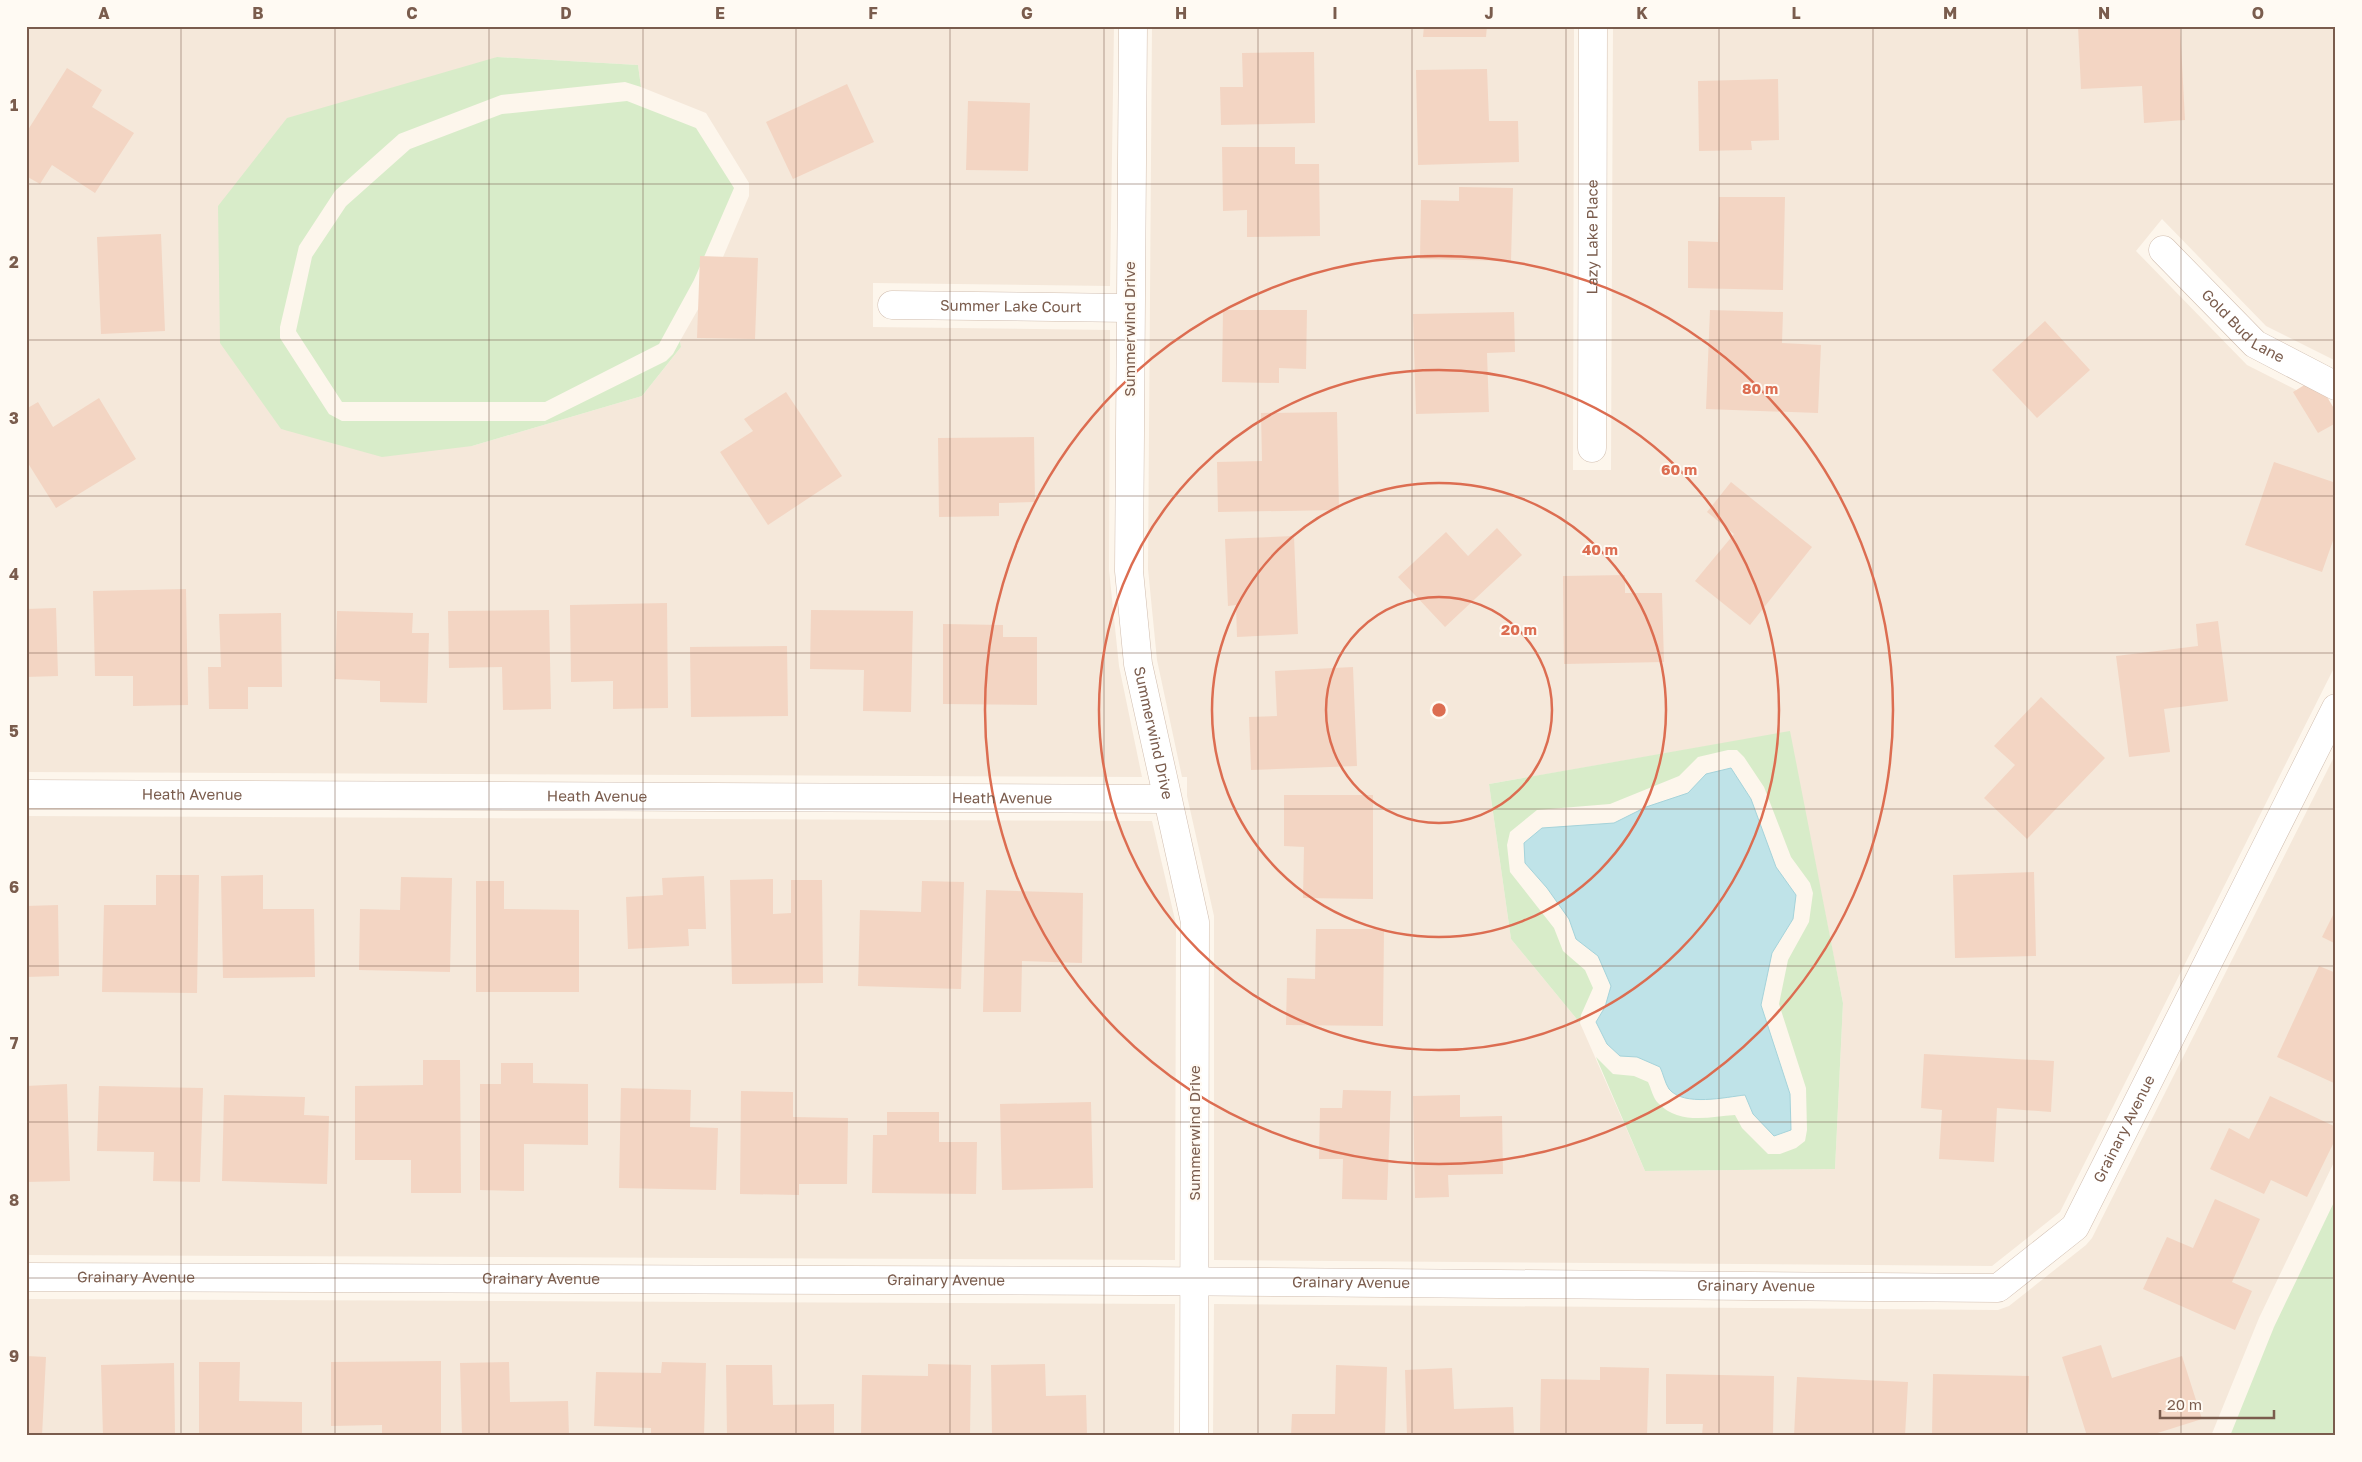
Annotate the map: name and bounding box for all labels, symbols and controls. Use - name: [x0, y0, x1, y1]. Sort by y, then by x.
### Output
- text: A: [98, 3, 110, 23]
- text: B: [252, 3, 264, 23]
- text: C: [406, 3, 418, 23]
- text: D: [560, 3, 572, 23]
- text: E: [715, 3, 725, 23]
- text: F: [868, 3, 878, 23]
- text: G: [1021, 3, 1033, 23]
- text: H: [1175, 3, 1187, 23]
- text: I: [1332, 3, 1338, 23]
- text: J: [1484, 3, 1494, 23]
- text: K: [1636, 3, 1648, 23]
- text: L: [1791, 3, 1801, 23]
- text: M: [1943, 3, 1957, 23]
- text: N: [2098, 3, 2110, 23]
- text: O: [2252, 3, 2264, 23]
- text: 1: [10, 95, 18, 115]
- street label: Lazy Lake Place: [1582, 179, 1601, 295]
- text: 2: [9, 252, 19, 272]
- street label: Summerwind Drive: [1120, 261, 1138, 397]
- street label: Gold Bud Lane: [2198, 285, 2288, 366]
- street label: Summer Lake Court: [940, 296, 1082, 315]
- text: 80 m: [1742, 379, 1778, 397]
- text: 3: [9, 408, 19, 428]
- text: 60 m: [1661, 460, 1697, 478]
- text: 40 m: [1582, 540, 1618, 558]
- text: 4: [9, 564, 19, 584]
- text: 20 m: [1501, 620, 1537, 638]
- street label: Summerwind Drive: [1131, 664, 1178, 801]
- centre of rings: [1430, 701, 1448, 719]
- text: 5: [9, 721, 19, 741]
- street label: Heath Avenue: [142, 785, 243, 803]
- street label: Heath Avenue: [547, 786, 648, 805]
- street label: Heath Avenue: [952, 788, 1053, 806]
- text: 6: [9, 877, 19, 897]
- text: 7: [10, 1033, 19, 1053]
- street label: Summerwind Drive: [1185, 1065, 1203, 1201]
- street label: Grainary Avenue: [2089, 1072, 2158, 1185]
- text: 8: [9, 1190, 19, 1210]
- street label: Grainary Avenue: [77, 1267, 195, 1286]
- street label: Grainary Avenue: [482, 1269, 600, 1287]
- street label: Grainary Avenue: [887, 1270, 1005, 1289]
- street label: Grainary Avenue: [1292, 1272, 1410, 1291]
- street label: Grainary Avenue: [1697, 1276, 1815, 1295]
- text: 9: [9, 1346, 19, 1366]
- scale bar: [2160, 1387, 2273, 1419]
- text: 20 m: [2167, 1395, 2202, 1413]

